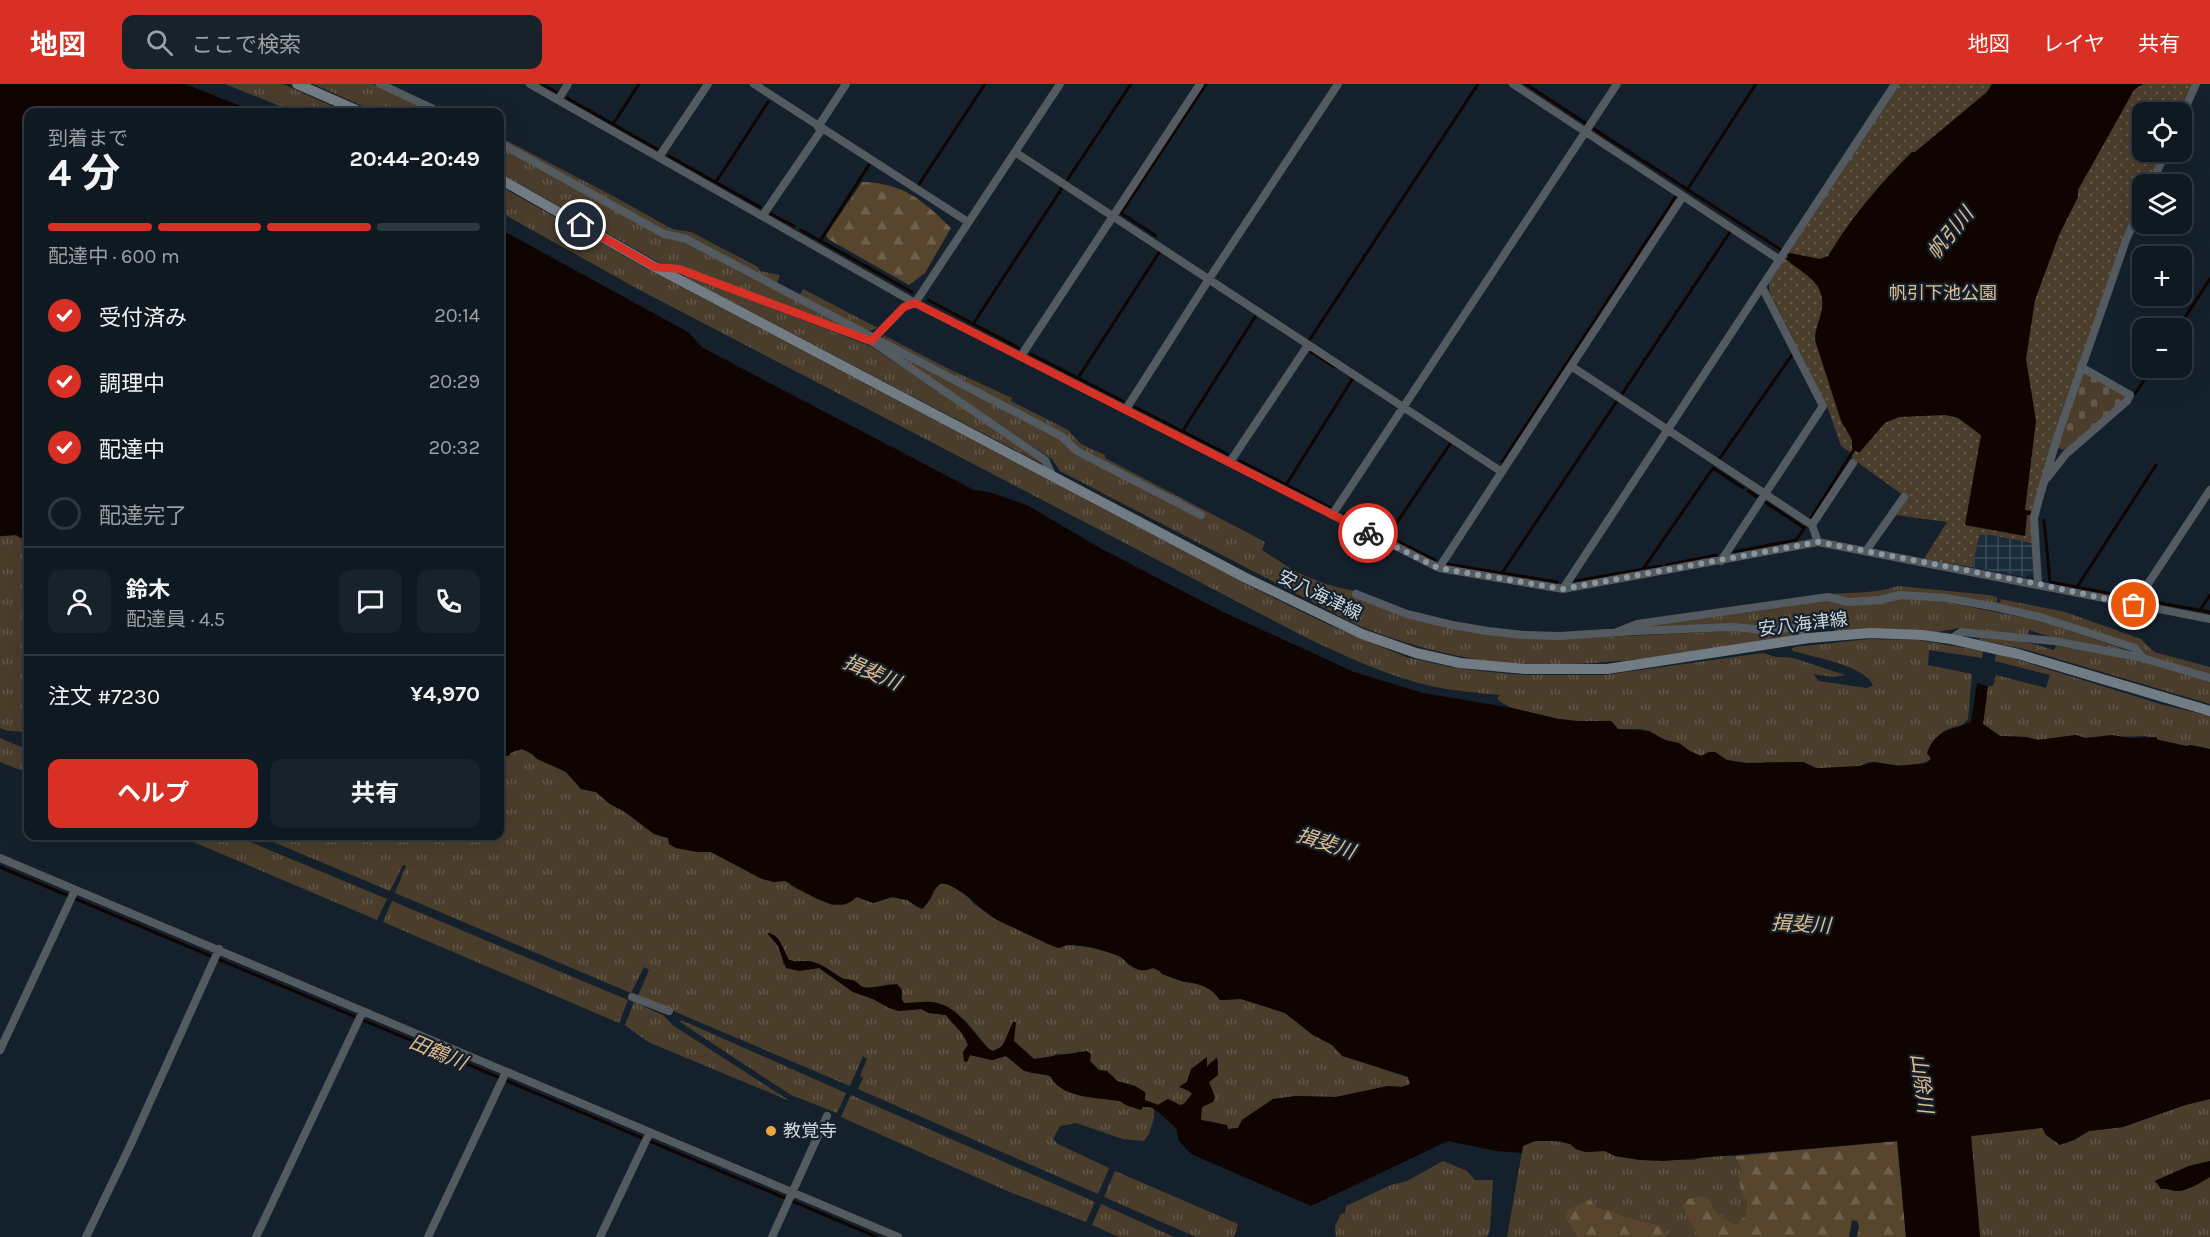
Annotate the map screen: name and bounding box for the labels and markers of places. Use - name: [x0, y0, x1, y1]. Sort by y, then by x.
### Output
- pin: [555, 199, 606, 250]
- pin: [2108, 579, 2159, 630]
- place label: 教覚寺: [783, 1120, 837, 1142]
- marker: 教覚寺: [764, 1124, 778, 1138]

